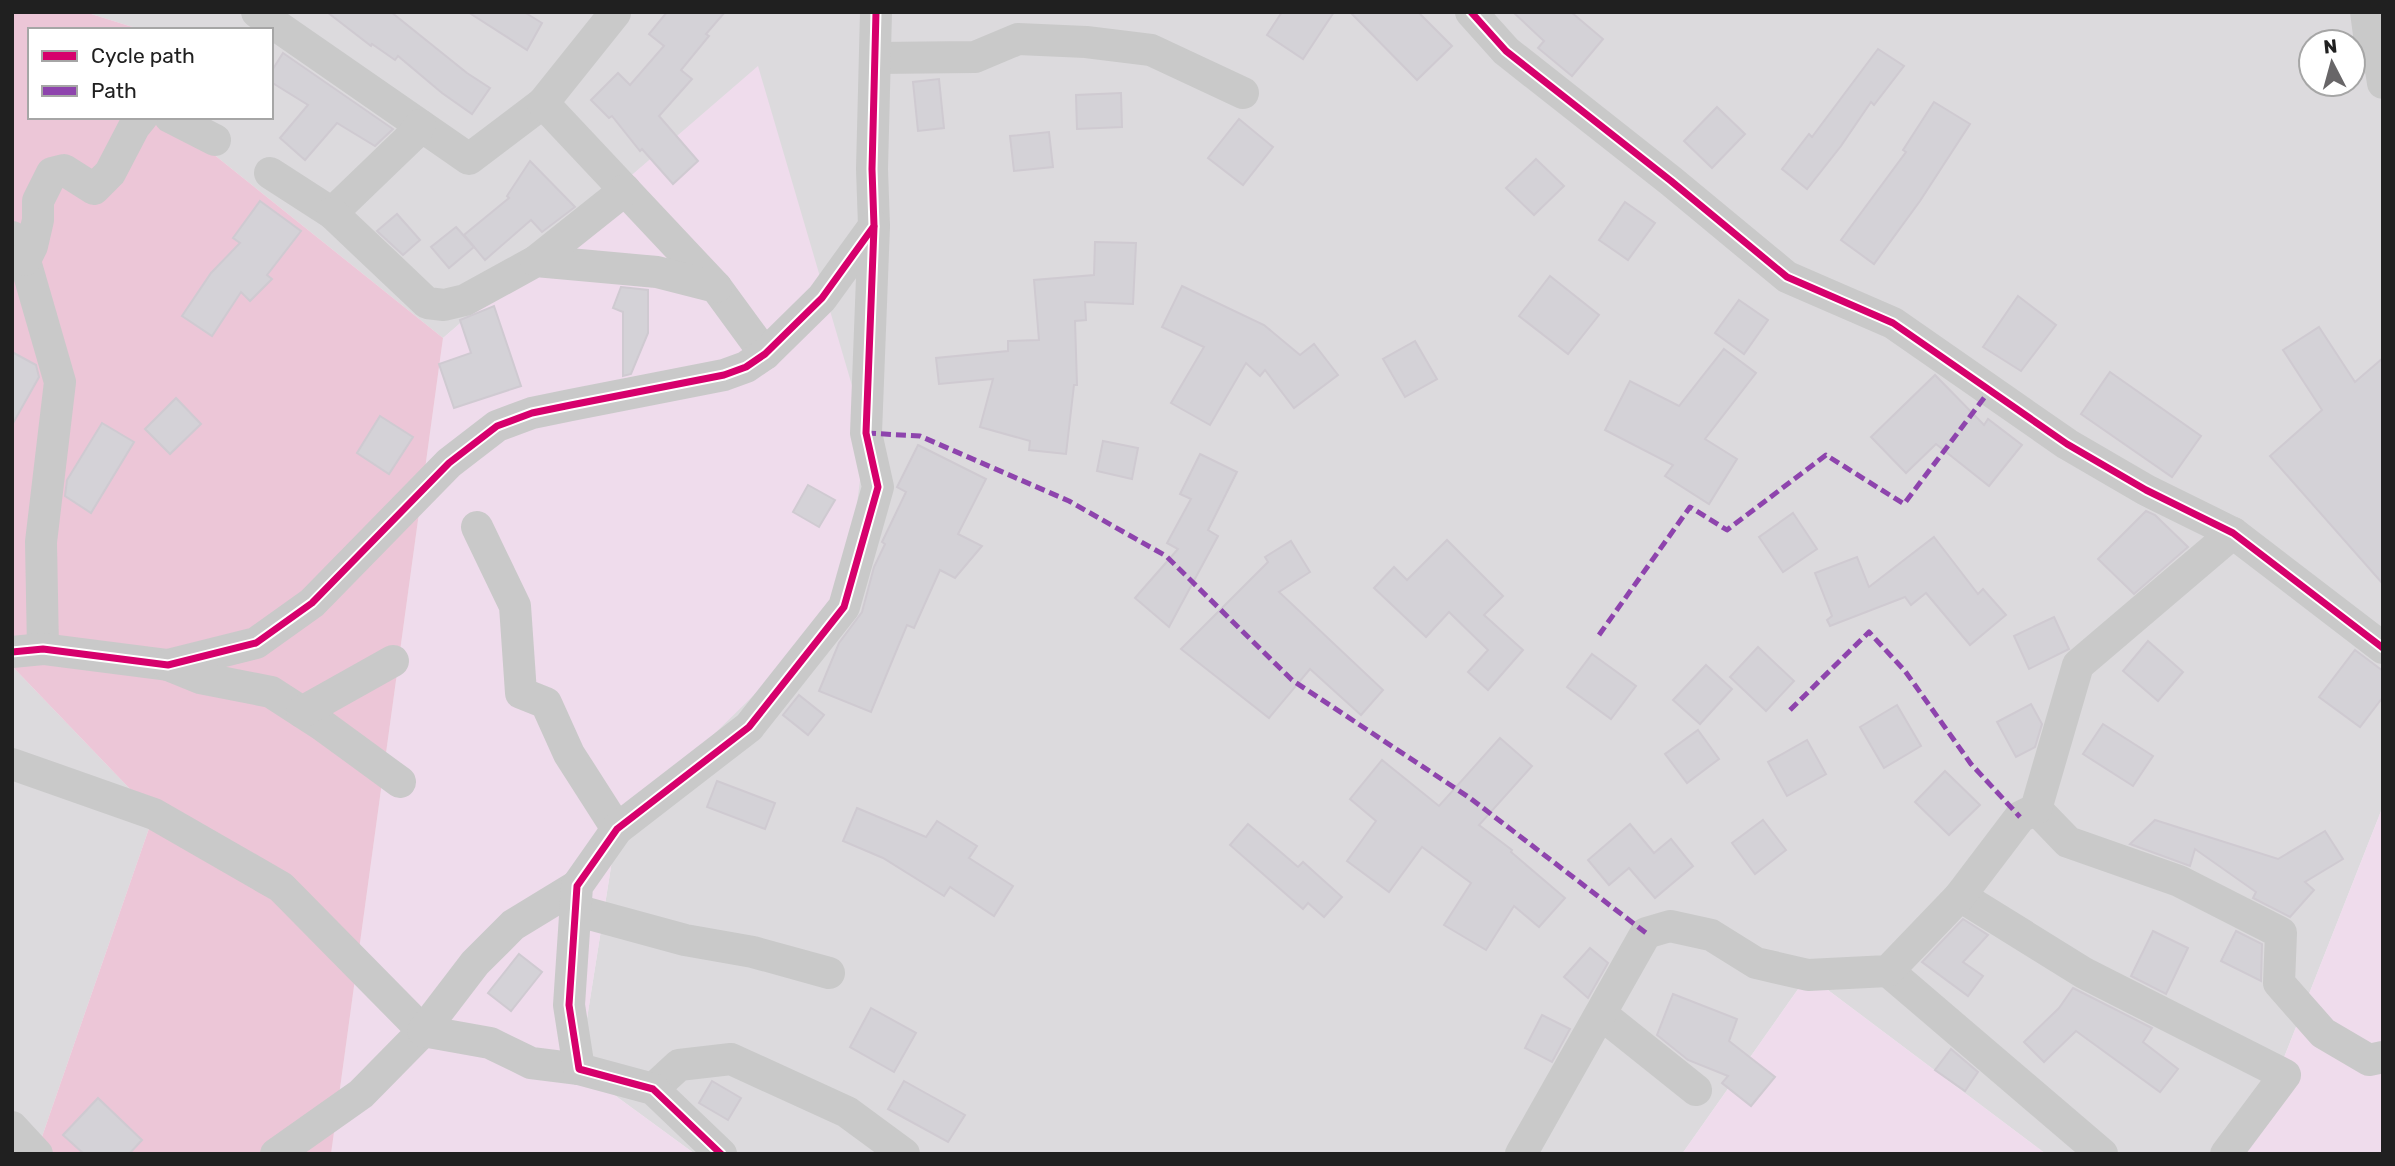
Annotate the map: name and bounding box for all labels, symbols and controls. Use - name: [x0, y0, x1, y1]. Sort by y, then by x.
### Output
- legend: [28, 28, 273, 119]
- north arrow: [2297, 28, 2367, 98]
- text: N: [2322, 34, 2338, 59]
- text: Cycle path: [91, 43, 195, 68]
- text: Path: [91, 78, 137, 103]

